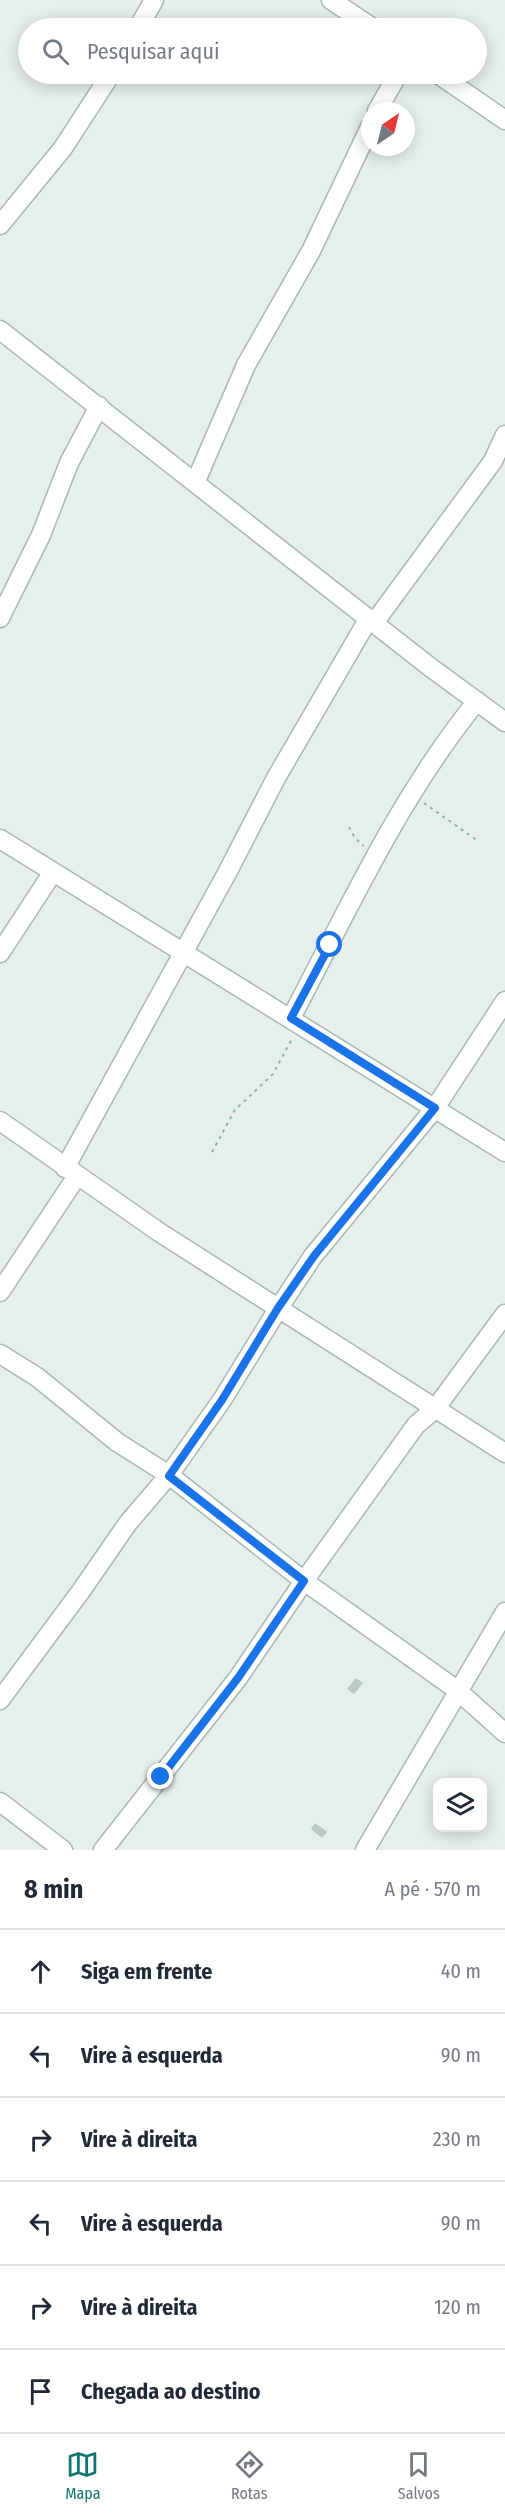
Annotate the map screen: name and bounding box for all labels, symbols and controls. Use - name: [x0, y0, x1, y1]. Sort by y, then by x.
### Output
- search box: [18, 18, 487, 84]
- icon: search: [39, 35, 72, 68]
- text: Pesquisar aqui: [87, 38, 219, 65]
- north arrow: [361, 102, 415, 156]
- route start: [316, 931, 342, 957]
- route end: [147, 1763, 173, 1789]
- map controls: [433, 1778, 487, 1832]
- button: layers: [433, 1778, 487, 1832]
- text: 8 min: [24, 1874, 83, 1905]
- text: A pé · 570 m: [384, 1877, 481, 1901]
- icon: ahead: [24, 1955, 57, 1988]
- text: Siga em frente: [81, 1958, 212, 1985]
- text: 40 m: [441, 1959, 481, 1983]
- icon: left: [24, 2039, 57, 2072]
- text: Vire à esquerda: [81, 2042, 223, 2069]
- text: 90 m: [441, 2043, 481, 2067]
- icon: right: [24, 2123, 57, 2156]
- text: Vire à direita: [81, 2126, 197, 2153]
- text: 230 m: [433, 2127, 481, 2151]
- icon: left: [24, 2207, 57, 2240]
- text: Vire à esquerda: [81, 2210, 223, 2237]
- text: 90 m: [441, 2211, 481, 2235]
- icon: right: [24, 2291, 57, 2324]
- text: Vire à direita: [81, 2294, 197, 2321]
- text: 120 m: [434, 2295, 481, 2319]
- icon: arrive: [24, 2375, 57, 2408]
- text: Chegada ao destino: [81, 2378, 261, 2405]
- tab: Mapa: [65, 2448, 101, 2503]
- tab: Rotas: [231, 2448, 268, 2503]
- tab: Salvos: [398, 2448, 440, 2503]

